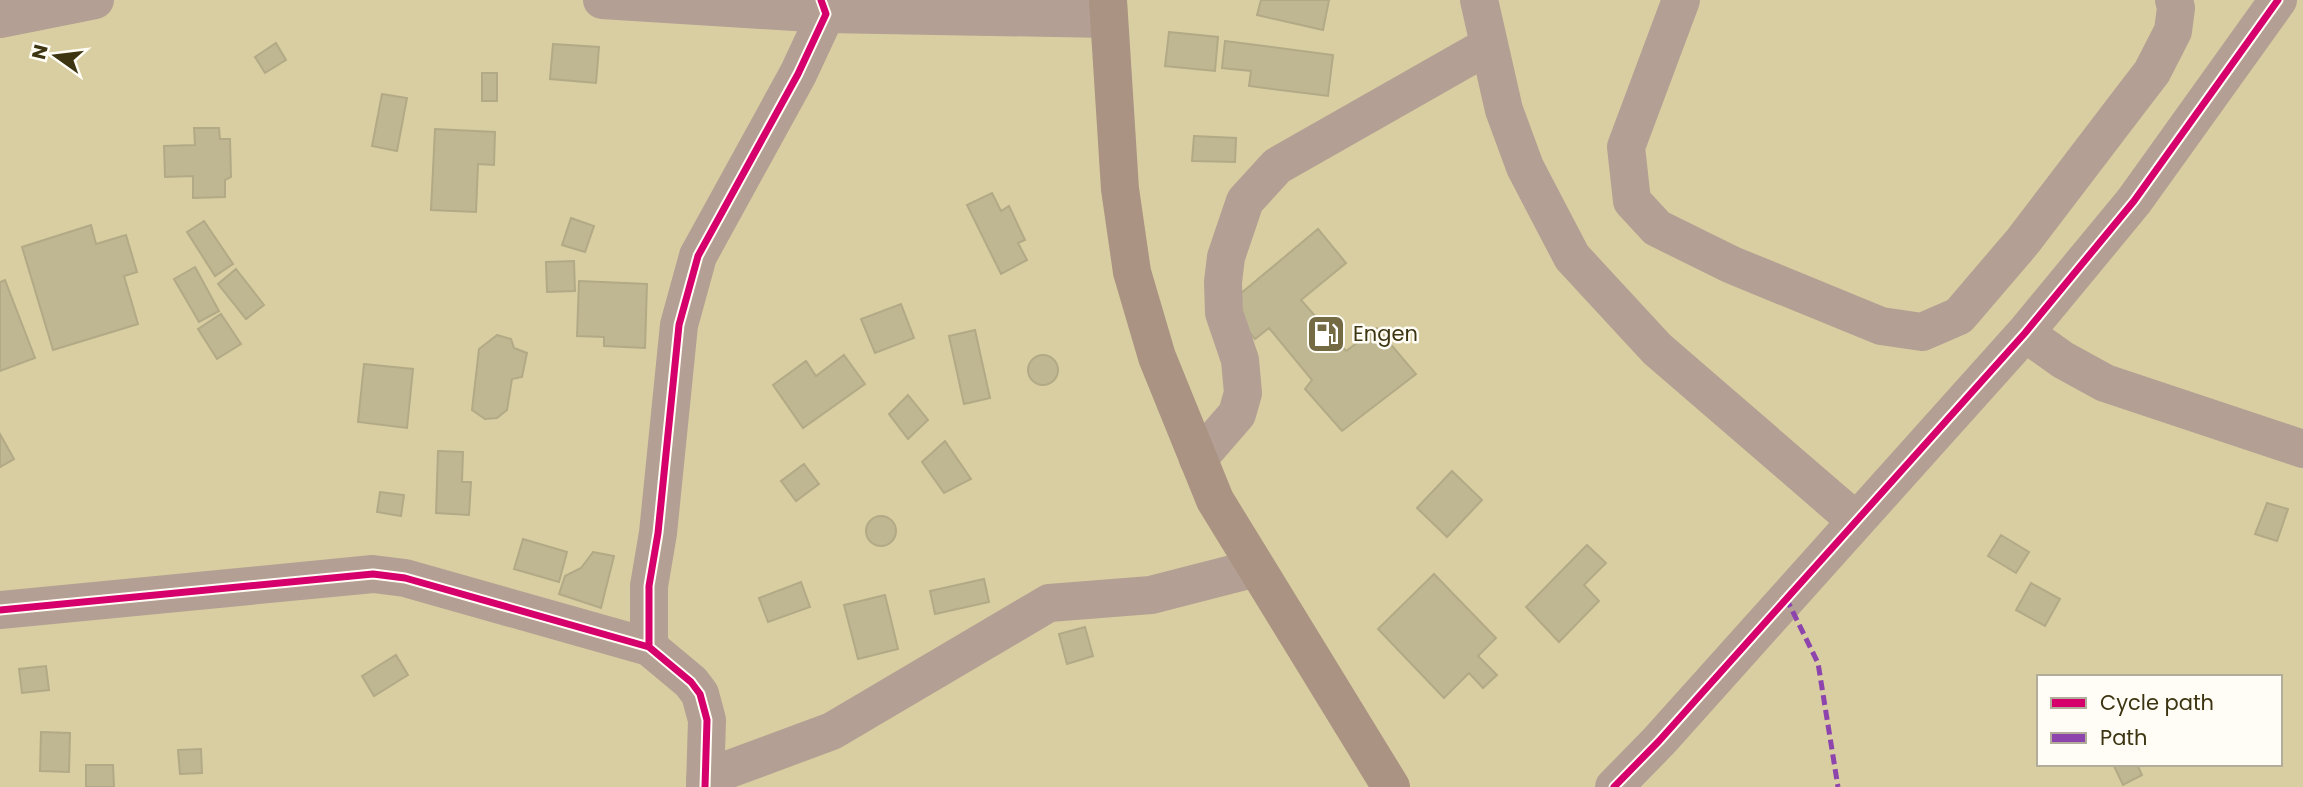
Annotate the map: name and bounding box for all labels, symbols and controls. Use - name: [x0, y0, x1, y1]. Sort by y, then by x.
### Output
- north arrow: [21, 21, 91, 91]
- text: N: [25, 42, 55, 62]
- fuel station icon: Engen: [1305, 313, 1347, 355]
- place label: Engen: [1353, 319, 1418, 348]
- legend: [2037, 675, 2282, 766]
- text: Cycle path: [2100, 688, 2214, 717]
- text: Path: [2100, 723, 2147, 752]

